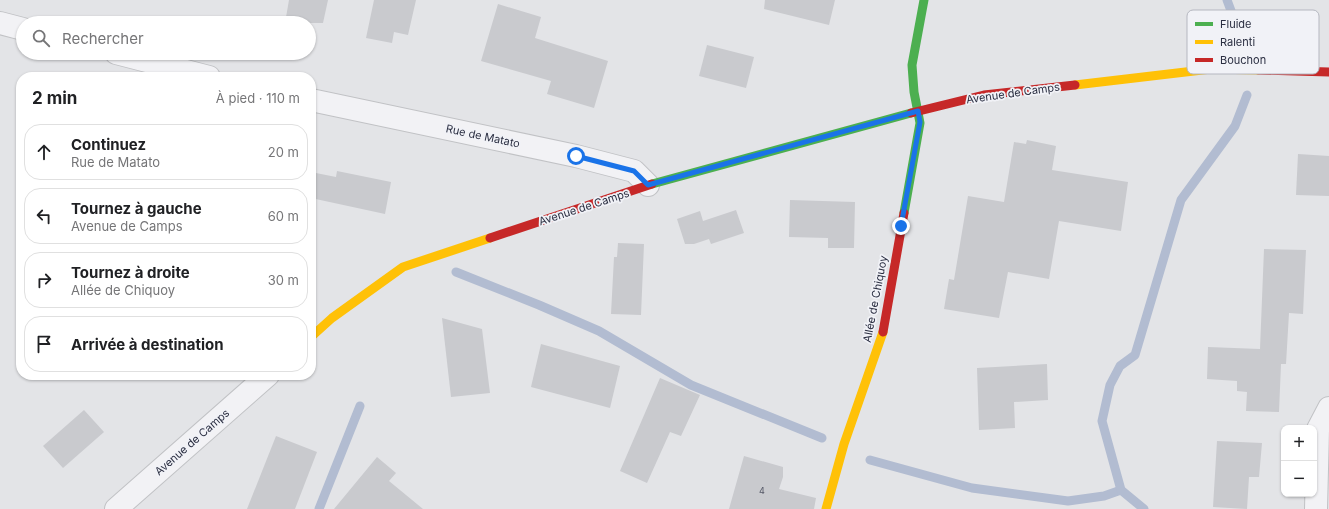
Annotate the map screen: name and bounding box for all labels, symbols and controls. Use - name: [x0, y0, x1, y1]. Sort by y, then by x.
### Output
- legend: [1187, 10, 1319, 74]
- search box: [16, 16, 316, 60]
- text: Fluide: [1220, 17, 1251, 31]
- icon: search: [30, 27, 52, 49]
- text: Rechercher: [62, 29, 144, 48]
- text: Ralenti: [1220, 35, 1255, 49]
- text: Bouchon: [1220, 53, 1266, 67]
- street label: Avenue de Camps: [965, 79, 1061, 106]
- text: 2 min: [32, 88, 77, 108]
- text: À pied · 110 m: [216, 90, 300, 106]
- street label: Rue de Matato: [445, 121, 522, 151]
- text: Continuez: [71, 135, 146, 154]
- icon: ahead: [33, 141, 55, 163]
- text: 20 m: [268, 144, 299, 160]
- route start: [567, 147, 585, 165]
- text: Rue de Matato: [71, 154, 160, 170]
- street label: Avenue de Camps: [537, 186, 631, 228]
- text: Tournez à gauche: [71, 199, 202, 218]
- icon: left: [33, 205, 55, 227]
- text: 60 m: [268, 208, 299, 224]
- route end: [892, 217, 910, 235]
- text: Avenue de Camps: [71, 218, 183, 234]
- street label: Allée de Chiquoy: [860, 254, 890, 344]
- text: Tournez à droite: [71, 263, 190, 282]
- icon: right: [33, 269, 55, 291]
- text: 30 m: [268, 272, 299, 288]
- text: Allée de Chiquoy: [71, 282, 175, 298]
- icon: arrive: [33, 333, 55, 355]
- text: Arrivée à destination: [71, 335, 224, 354]
- street label: Avenue de Camps: [152, 406, 232, 478]
- map controls: [1281, 425, 1317, 497]
- button: +: [1281, 425, 1317, 461]
- button: −: [1281, 461, 1317, 497]
- house number: 4: [759, 485, 765, 496]

